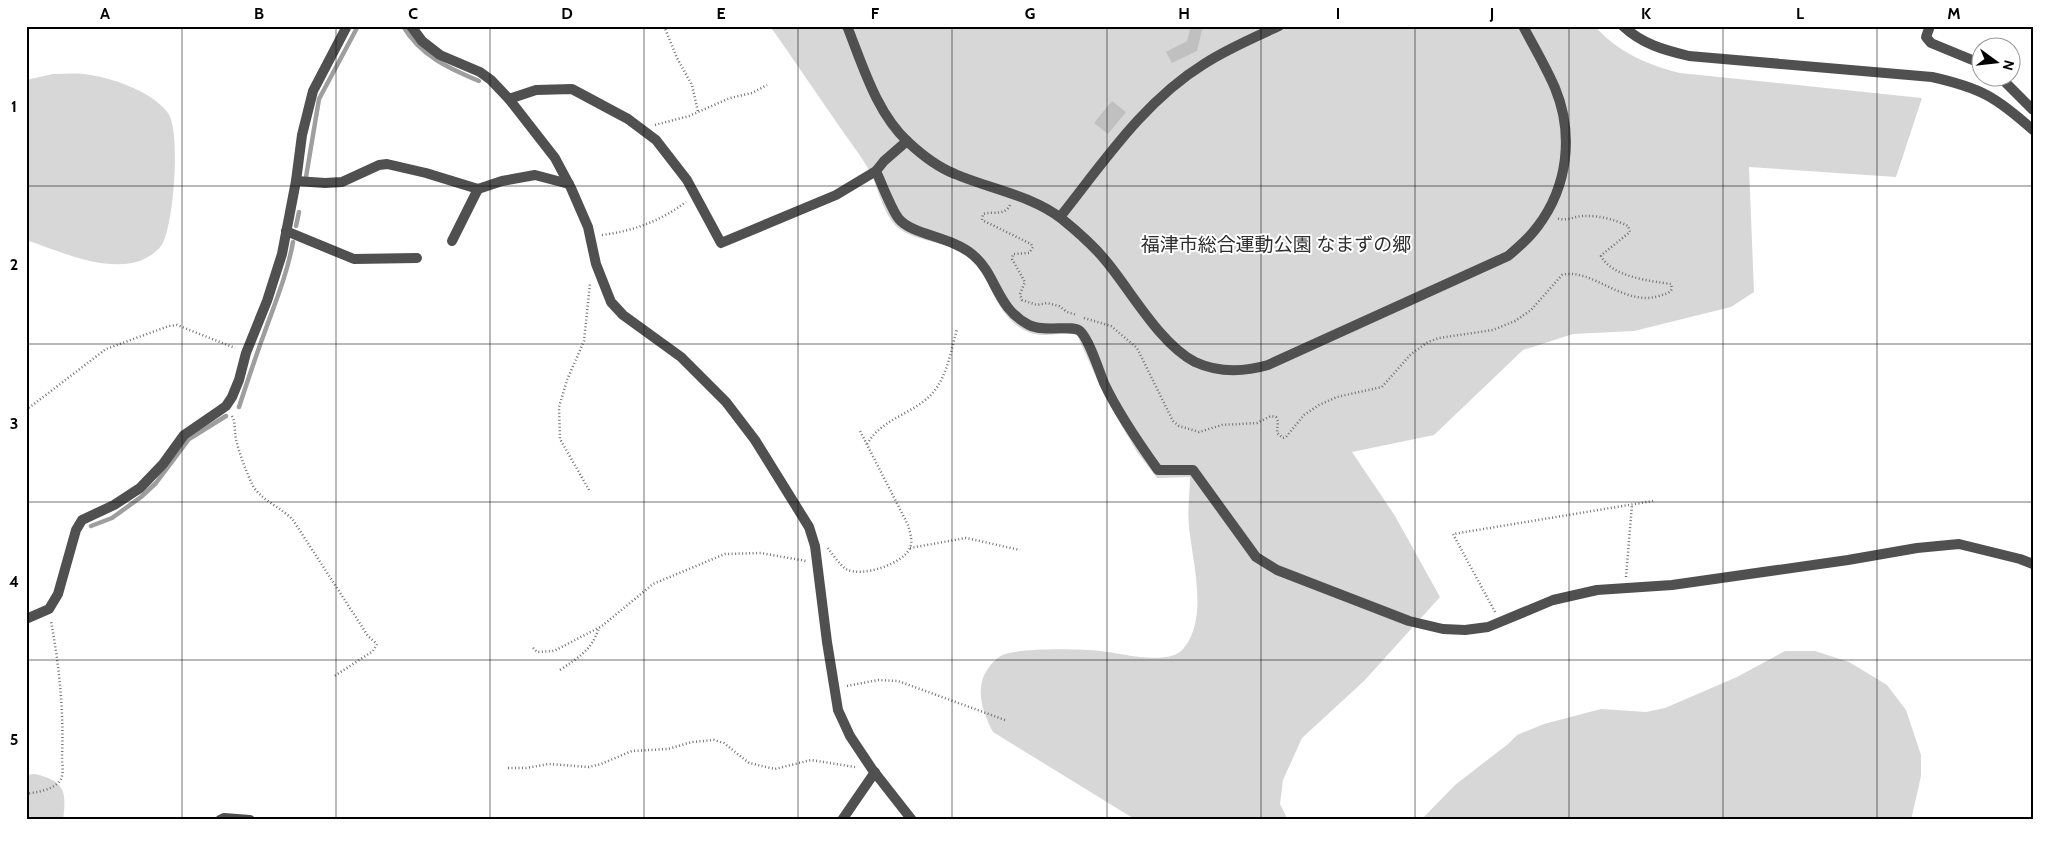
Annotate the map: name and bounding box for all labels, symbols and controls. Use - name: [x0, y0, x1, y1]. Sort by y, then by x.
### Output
- text: A: [100, 4, 110, 23]
- text: B: [254, 4, 264, 23]
- text: C: [408, 4, 418, 23]
- text: D: [561, 4, 573, 23]
- text: E: [716, 4, 726, 23]
- text: F: [871, 4, 880, 23]
- text: G: [1025, 4, 1035, 23]
- text: H: [1178, 4, 1190, 23]
- text: I: [1336, 4, 1340, 23]
- text: J: [1489, 4, 1494, 23]
- text: K: [1641, 4, 1651, 23]
- text: L: [1796, 4, 1804, 23]
- text: M: [1947, 4, 1961, 23]
- north arrow: [1972, 38, 2022, 88]
- text: N: [1999, 58, 2019, 72]
- text: 1: [11, 97, 17, 116]
- park label: 福津市総合運動公園 なまずの郷: [1141, 233, 1411, 256]
- text: 2: [10, 255, 18, 274]
- text: 3: [10, 414, 18, 433]
- text: 4: [9, 572, 19, 591]
- text: 5: [10, 730, 18, 749]

